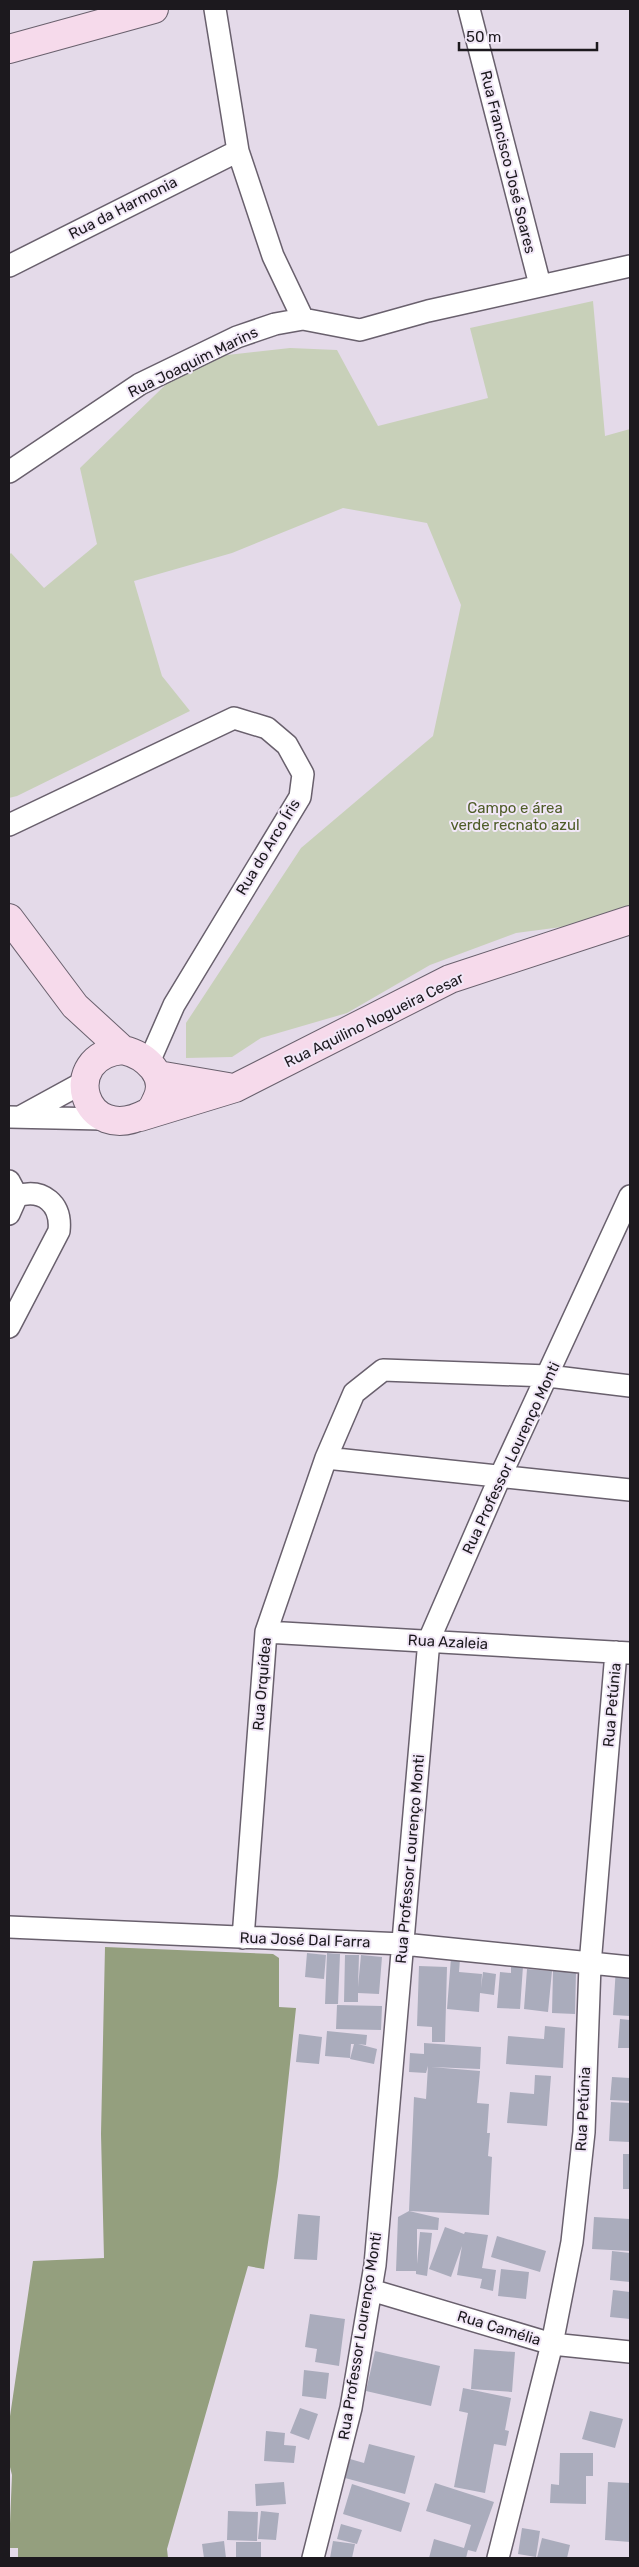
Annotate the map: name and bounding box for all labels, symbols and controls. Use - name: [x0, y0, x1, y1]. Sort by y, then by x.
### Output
- scale bar: [459, 20, 596, 52]
- text: 50 m: [466, 28, 501, 46]
- street label: Rua Francisco José Soares: [477, 69, 540, 256]
- street label: Rua da Harmonia: [66, 173, 180, 243]
- street label: Rua Joaquim Marins: [125, 323, 261, 401]
- street label: Rua do Arco Íris: [232, 795, 304, 898]
- park label: Campo e área verde recnato azul: [450, 799, 580, 834]
- street label: Rua Aquilino Nogueira Cesar: [281, 969, 467, 1071]
- street label: Rua Professor Lourenço Monti: [458, 1359, 564, 1557]
- street label: Rua Azaleia: [407, 1631, 489, 1653]
- street label: Rua Orquídea: [249, 1637, 275, 1731]
- street label: Rua Petúnia: [599, 1662, 625, 1748]
- street label: Rua Professor Lourenço Monti: [392, 1754, 428, 1964]
- street label: Rua José Dal Farra: [239, 1929, 371, 1951]
- street label: Rua Petúnia: [572, 2066, 594, 2152]
- street label: Rua Professor Lourenço Monti: [335, 2231, 385, 2441]
- street label: Rua Camélia: [455, 2307, 543, 2349]

